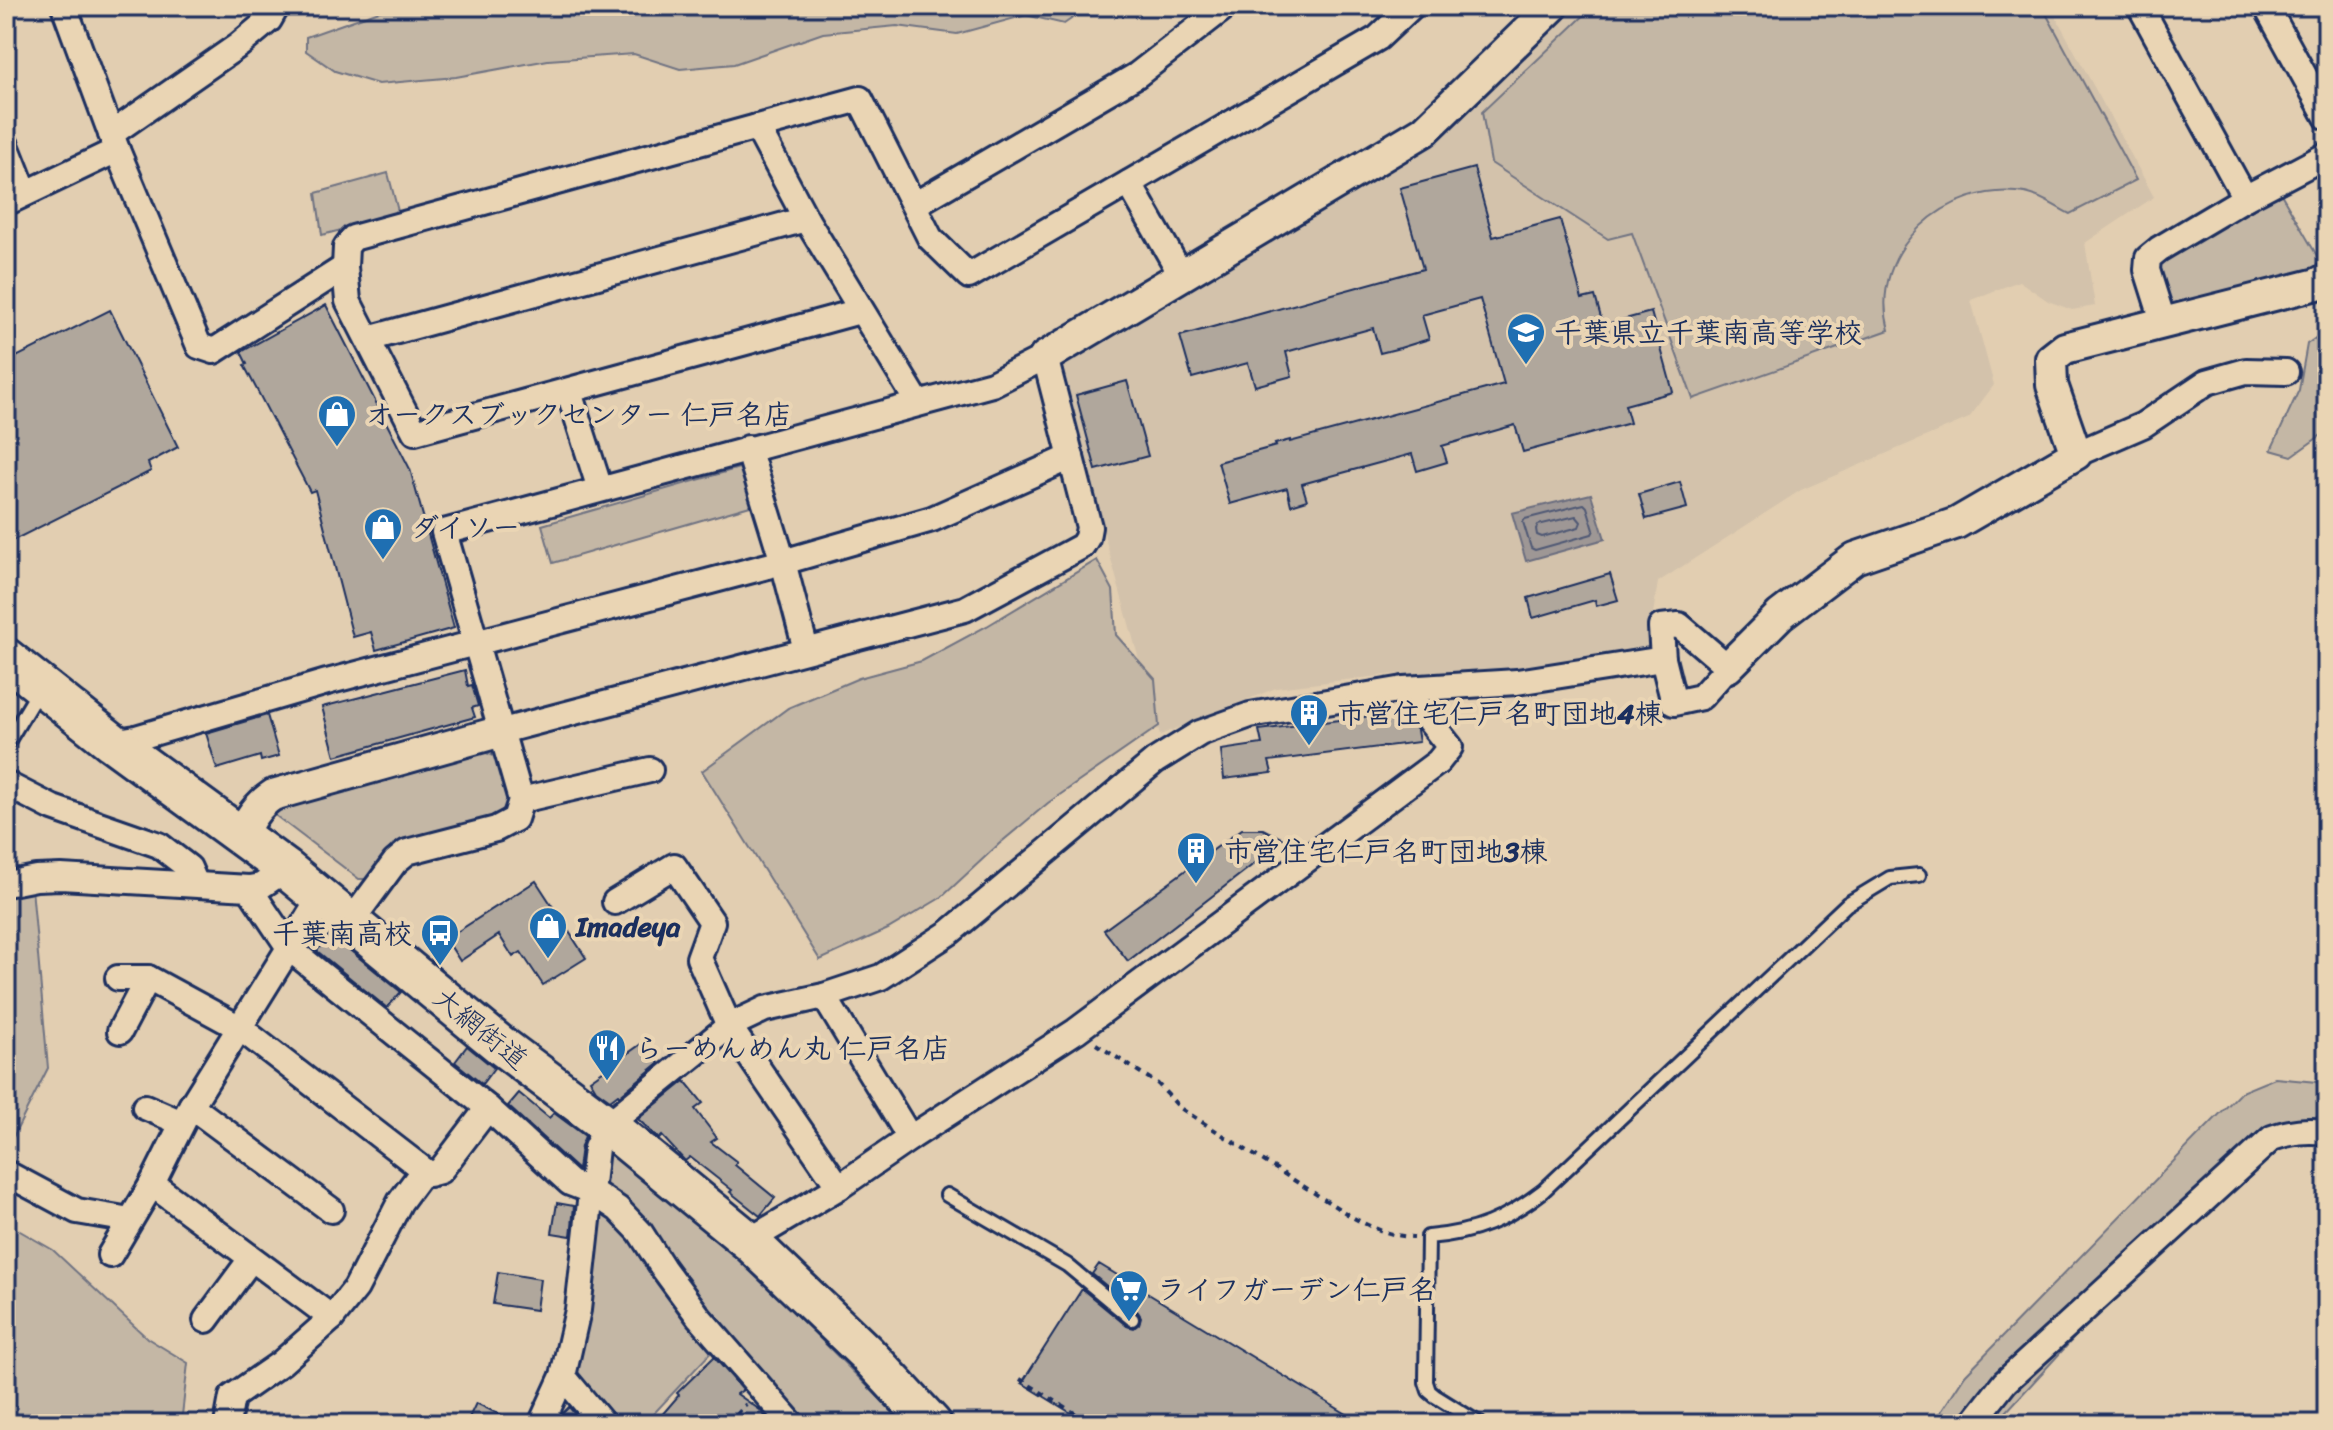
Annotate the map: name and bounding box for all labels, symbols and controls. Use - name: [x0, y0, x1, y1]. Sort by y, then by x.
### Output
- place label: 千葉県立千葉南高等学校: [1554, 308, 1862, 357]
- school or university icon: 千葉県立千葉南高等学校: [1505, 311, 1547, 366]
- place label: オークスブックセンター 仁戸名店: [365, 390, 792, 439]
- shop icon: オークスブックセンター 仁戸名店: [316, 393, 358, 448]
- place label: ダイソー: [411, 503, 520, 552]
- shop icon: ダイソー: [362, 506, 404, 561]
- place label: 市営住宅仁戸名町団地4棟: [1337, 689, 1663, 738]
- building icon: 市営住宅仁戸名町団地4棟: [1288, 692, 1330, 747]
- place label: 市営住宅仁戸名町団地3棟: [1224, 827, 1547, 876]
- building icon: 市営住宅仁戸名町団地3棟: [1175, 830, 1217, 885]
- place label: Imadeya: [574, 902, 681, 951]
- shop icon: Imadeya: [527, 905, 569, 960]
- place label: 千葉南高校: [272, 909, 412, 958]
- bus stop icon: 千葉南高校: [419, 912, 461, 967]
- street label: 大網街道: [422, 974, 540, 1083]
- place label: らーめんめん丸 仁戸名店: [635, 1024, 950, 1073]
- restaurant icon: らーめんめん丸 仁戸名店: [586, 1027, 628, 1082]
- place label: ライフガーデン仁戸名: [1157, 1265, 1436, 1314]
- supermarket icon: ライフガーデン仁戸名: [1108, 1268, 1150, 1323]

